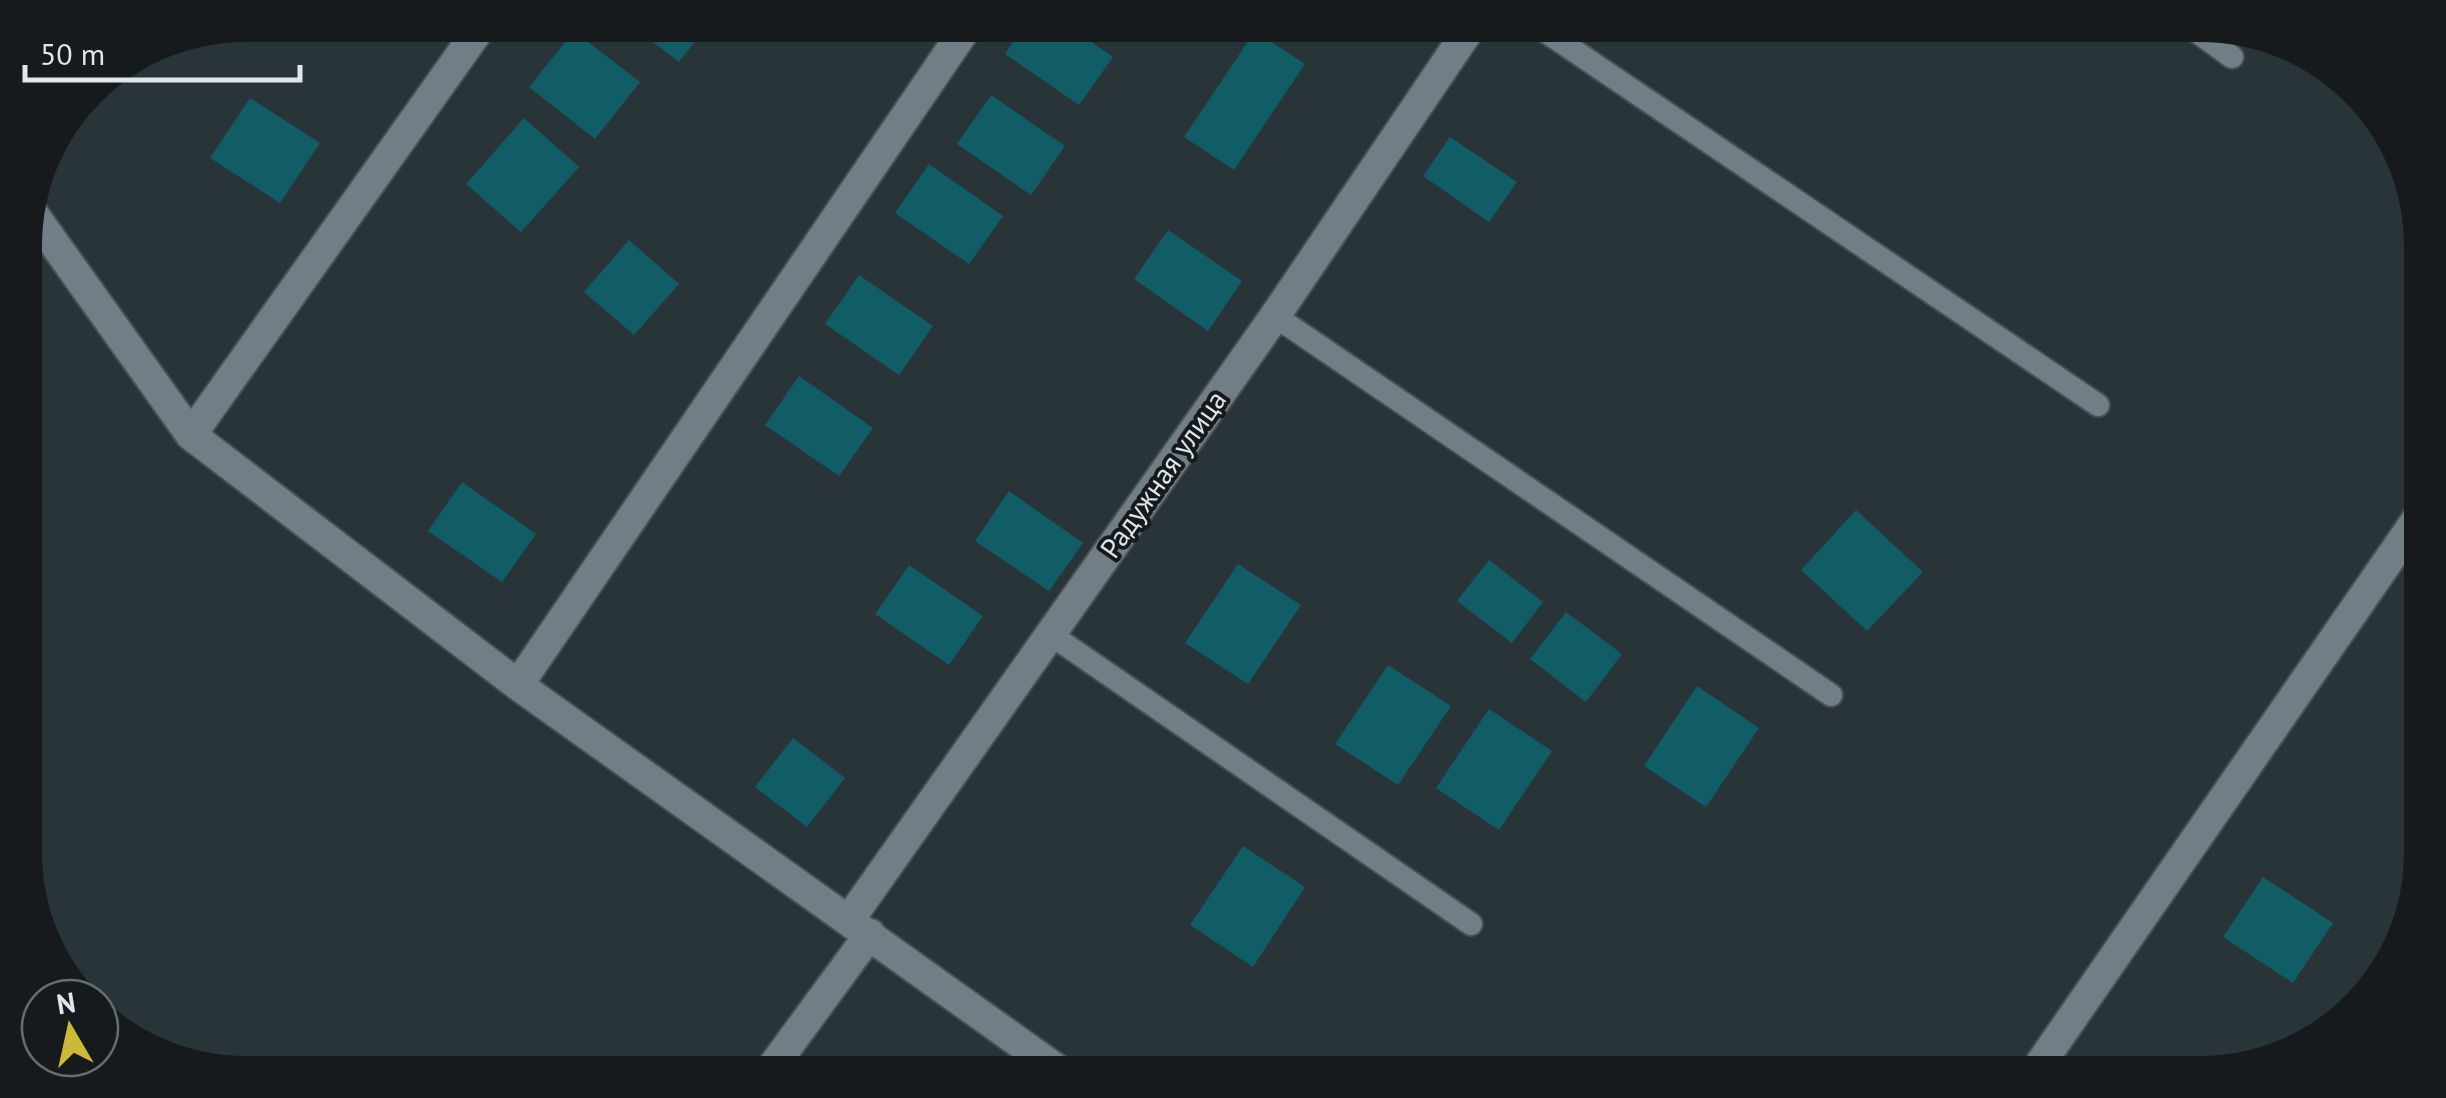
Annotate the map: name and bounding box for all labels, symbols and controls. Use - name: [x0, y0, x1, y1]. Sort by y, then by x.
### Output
- scale bar: [25, 20, 300, 82]
- text: 50 m: [40, 34, 105, 73]
- street label: Радужная улица: [1091, 383, 1234, 565]
- north arrow: [20, 978, 120, 1078]
- text: N: [54, 983, 78, 1023]

